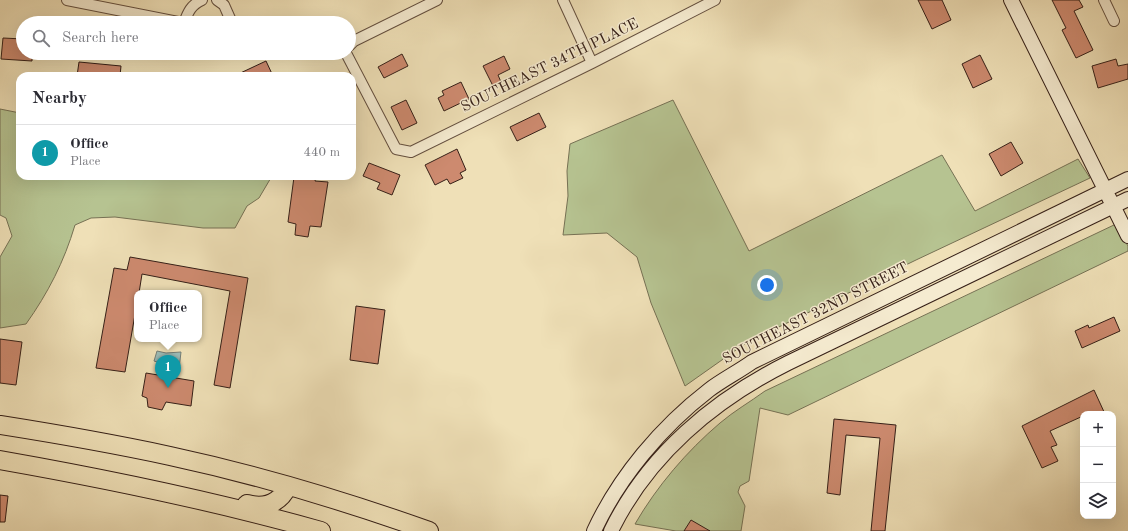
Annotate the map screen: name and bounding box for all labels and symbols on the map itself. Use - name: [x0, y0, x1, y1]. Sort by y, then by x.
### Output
- street label: SOUTHEAST 34TH PLACE: [459, 16, 641, 116]
- street label: SOUTHEAST 32ND STREET: [721, 260, 911, 368]
- your location: [757, 275, 777, 295]
- pin: 1: [155, 355, 181, 388]

